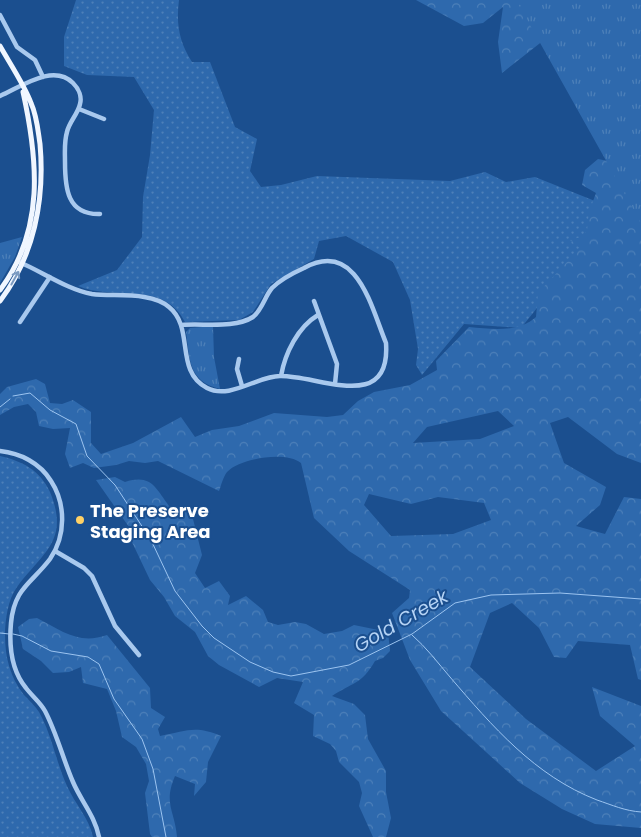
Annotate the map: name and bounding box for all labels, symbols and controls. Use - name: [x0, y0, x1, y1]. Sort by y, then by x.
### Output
- one-way arrow: [11, 272, 21, 286]
- place label: The Preserve Staging Area: [90, 498, 211, 544]
- marker: The Preserve Staging Area: [74, 514, 86, 526]
- water label: Gold Creek: [349, 582, 454, 659]

